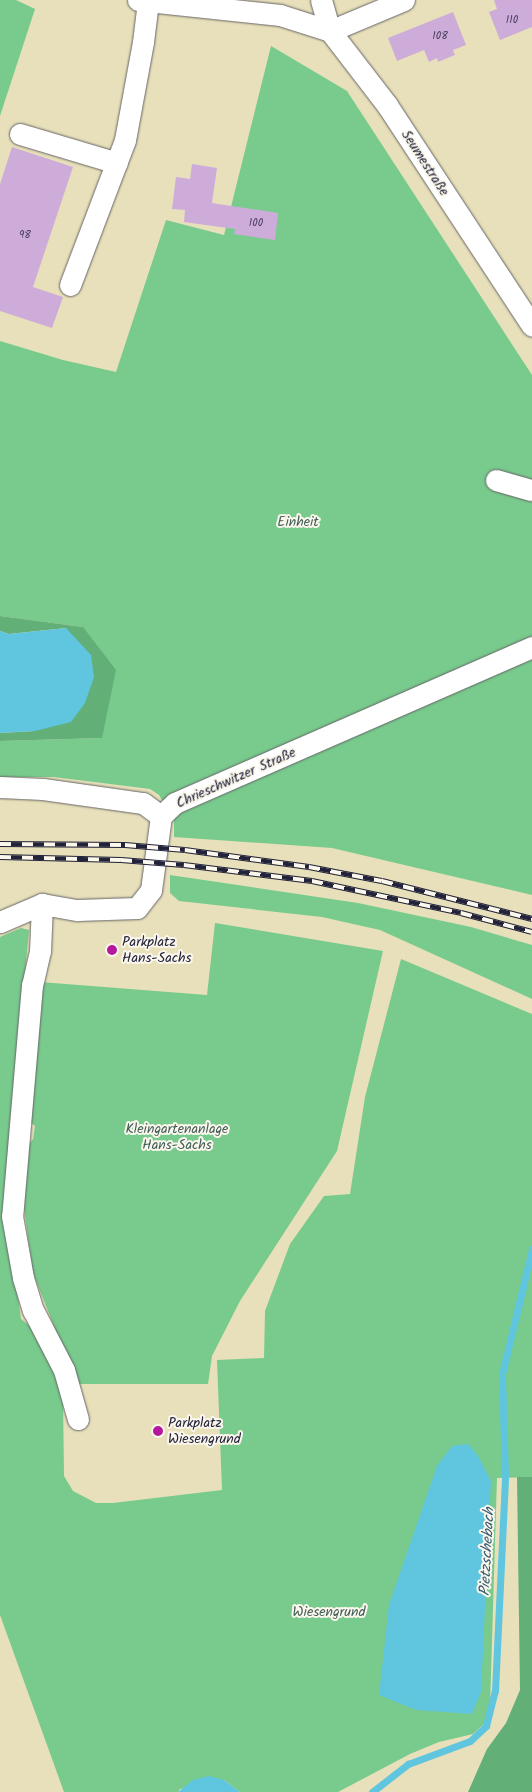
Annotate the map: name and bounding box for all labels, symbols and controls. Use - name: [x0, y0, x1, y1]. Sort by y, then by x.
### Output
- house number: 110: [506, 13, 518, 27]
- house number: 108: [432, 29, 448, 43]
- street label: Seumestraße: [398, 127, 452, 199]
- house number: 100: [249, 216, 263, 230]
- house number: 98: [19, 228, 31, 242]
- park label: Einheit: [277, 514, 319, 530]
- street label: Chrieschwitzer Straße: [174, 744, 298, 812]
- place label: Parkplatz Hans-Sachs: [122, 934, 191, 966]
- marker: Parkplatz Hans-Sachs: [106, 944, 118, 956]
- park label: Kleingartenanlage Hans-Sachs: [126, 1121, 228, 1154]
- place label: Parkplatz Wiesengrund: [168, 1415, 241, 1448]
- marker: Parkplatz Wiesengrund: [152, 1425, 164, 1437]
- water label: Pietzschebach: [477, 1507, 499, 1597]
- park label: Wiesengrund: [293, 1604, 365, 1620]

